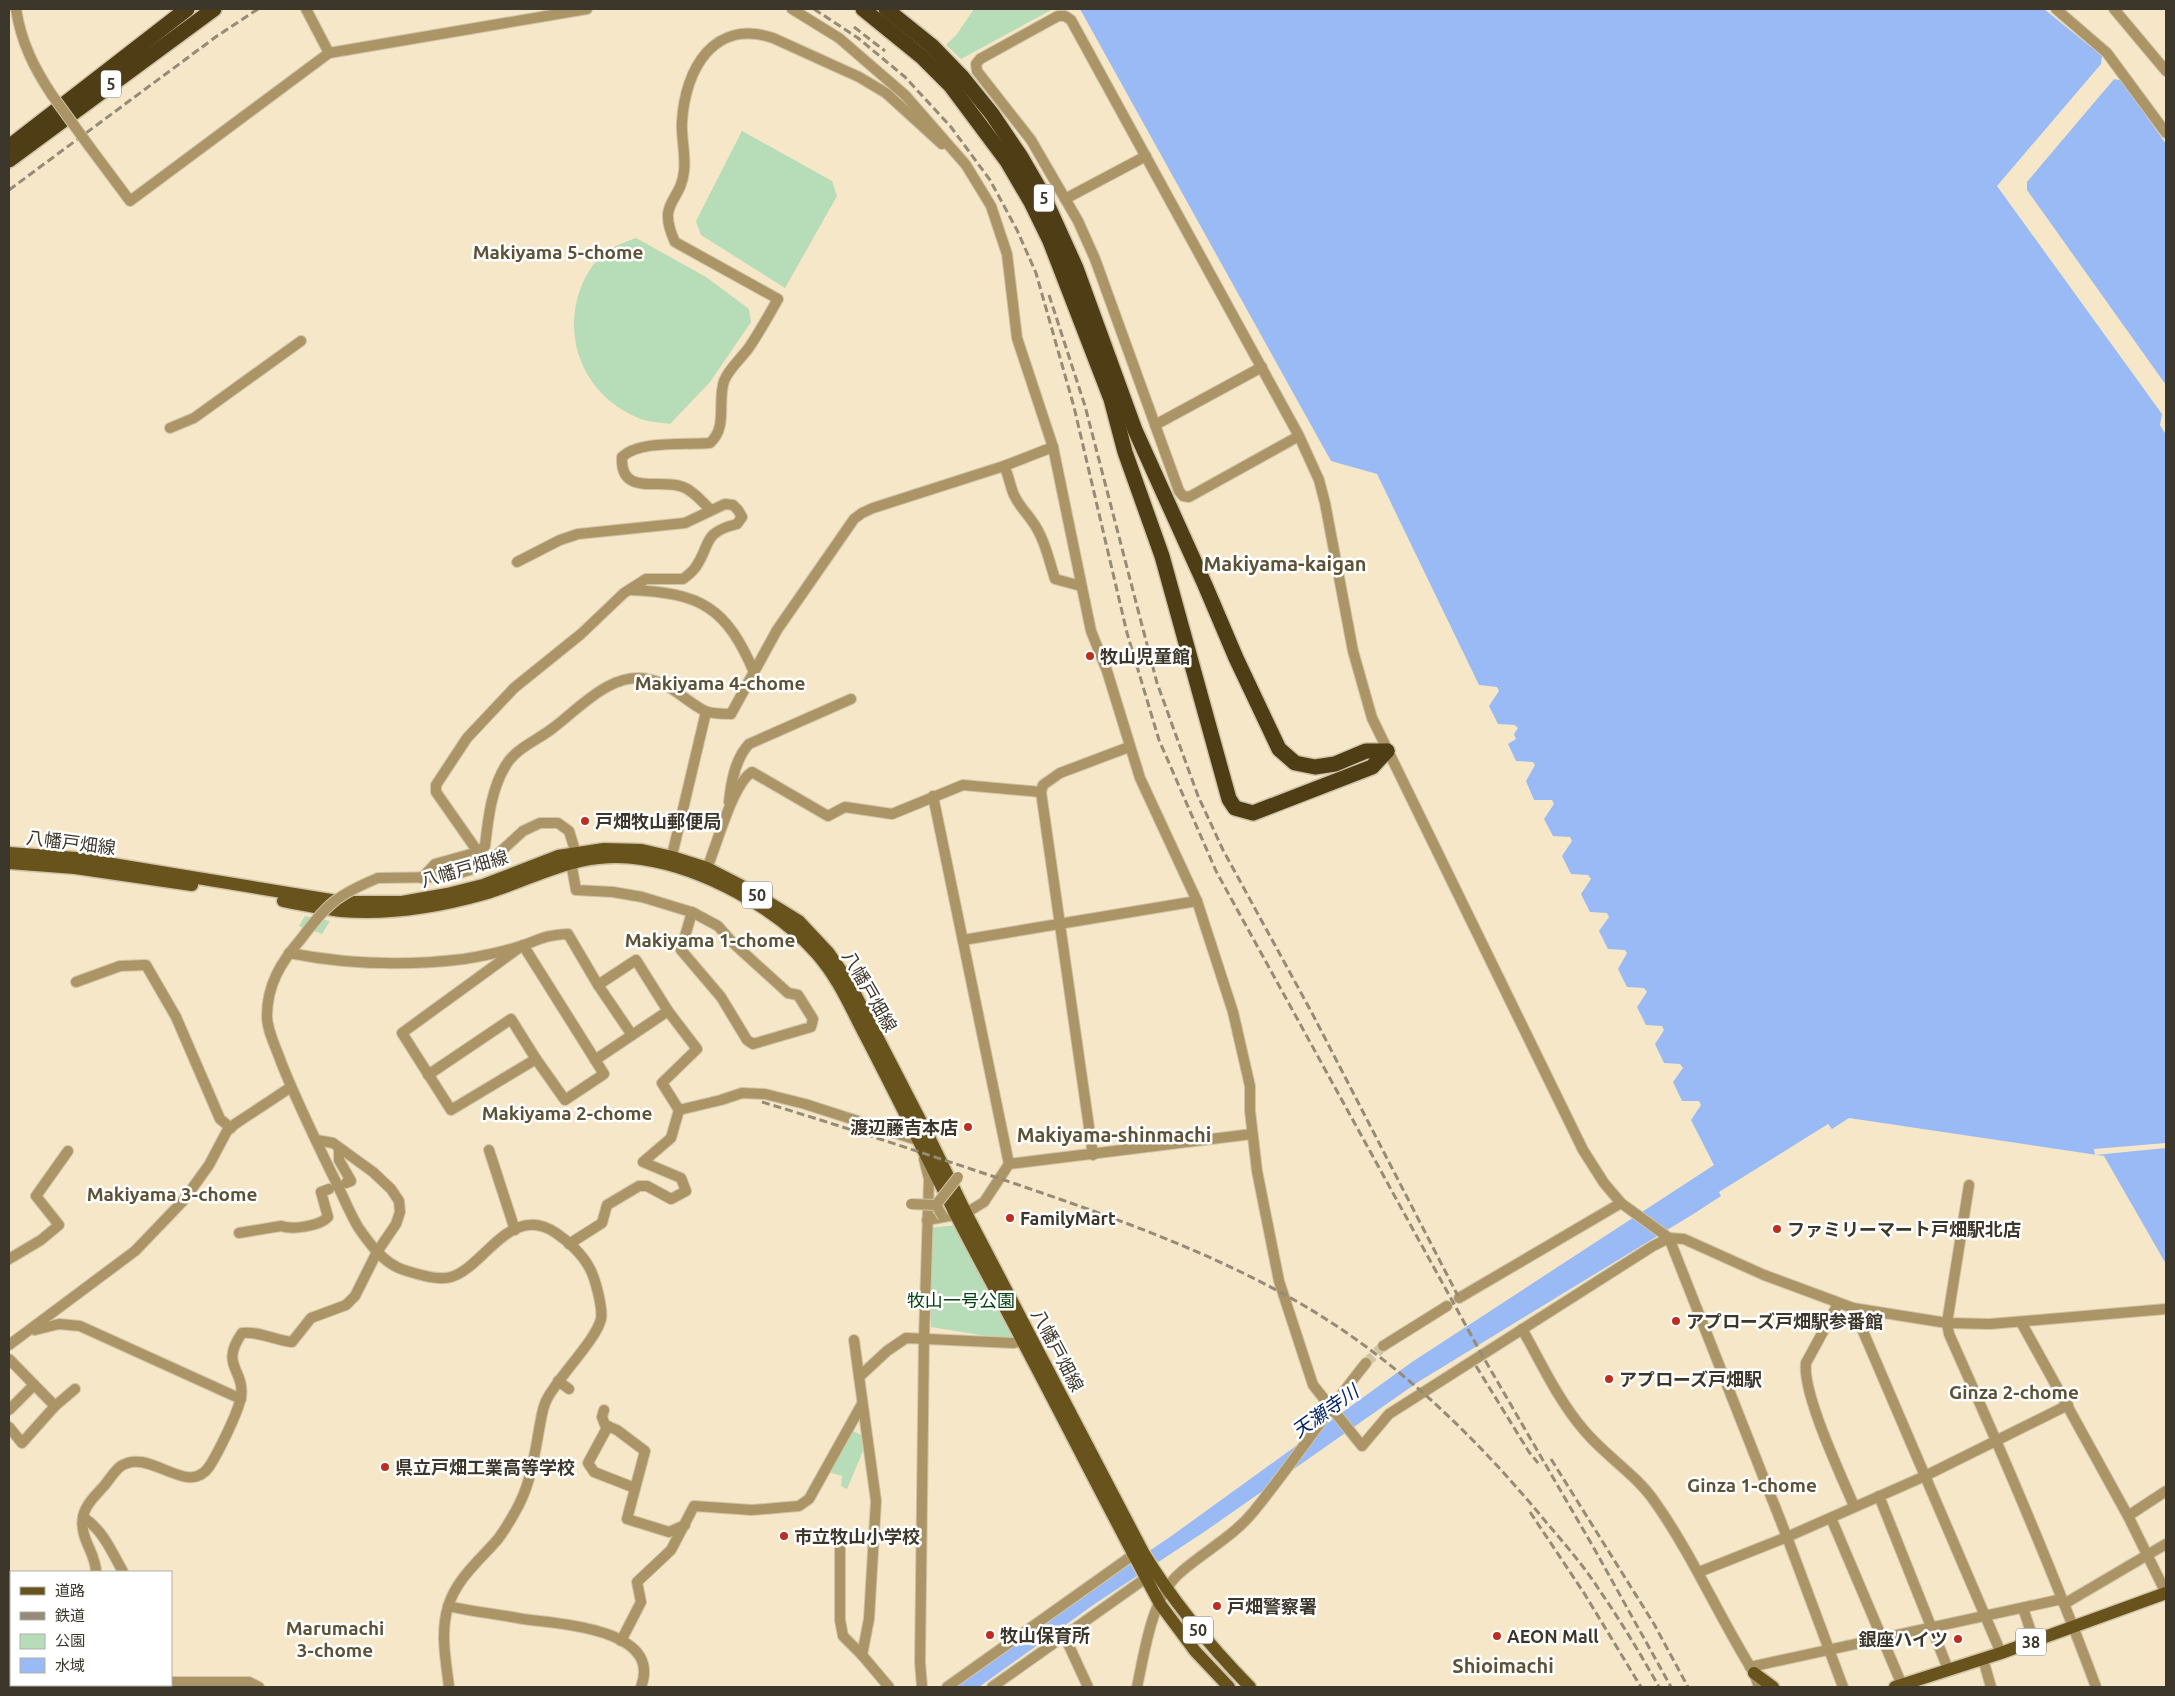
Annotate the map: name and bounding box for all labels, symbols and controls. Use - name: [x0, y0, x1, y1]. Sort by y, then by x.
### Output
- road number: 5: [101, 70, 121, 98]
- road number: 5: [1034, 184, 1054, 212]
- district label: Makiyama 5-chome: [473, 241, 643, 263]
- district label: Makiyama-kaigan: [1204, 552, 1366, 575]
- place label: 牧山児童館: [1100, 646, 1190, 666]
- marker: 牧山児童館: [1084, 650, 1096, 662]
- district label: Makiyama 4-chome: [635, 672, 805, 694]
- place label: 戸畑牧山郵便局: [595, 811, 721, 831]
- marker: 戸畑牧山郵便局: [579, 815, 591, 827]
- street label: 八幡戸畑線: [25, 827, 117, 857]
- street label: 八幡戸畑線: [418, 846, 510, 890]
- road number: 50: [742, 882, 772, 908]
- district label: Makiyama 1-chome: [625, 929, 795, 951]
- street label: 八幡戸畑線: [839, 947, 901, 1035]
- district label: Makiyama 2-chome: [482, 1102, 652, 1124]
- place label: 渡辺藤吉本店: [850, 1117, 958, 1137]
- marker: 渡辺藤吉本店: [962, 1121, 974, 1133]
- district label: Makiyama-shinmachi: [1017, 1123, 1211, 1146]
- district label: Makiyama 3-chome: [87, 1183, 257, 1205]
- place label: FamilyMart: [1020, 1208, 1116, 1228]
- marker: FamilyMart: [1004, 1212, 1016, 1224]
- place label: ファミリーマート戸畑駅北店: [1787, 1219, 2021, 1239]
- marker: ファミリーマート戸畑駅北店: [1771, 1223, 1783, 1235]
- park label: 牧山一号公園: [907, 1290, 1015, 1310]
- street label: 八幡戸畑線: [1028, 1306, 1088, 1394]
- place label: アプローズ戸畑駅参番館: [1686, 1311, 1883, 1331]
- marker: アプローズ戸畑駅参番館: [1670, 1315, 1682, 1327]
- place label: アプローズ戸畑駅: [1619, 1369, 1762, 1389]
- marker: アプローズ戸畑駅: [1603, 1373, 1615, 1385]
- water label: 天瀬寺川: [1288, 1379, 1364, 1442]
- district label: Ginza 2-chome: [1949, 1381, 2079, 1403]
- place label: 県立戸畑工業高等学校: [395, 1457, 575, 1477]
- marker: 県立戸畑工業高等学校: [379, 1461, 391, 1473]
- district label: Ginza 1-chome: [1687, 1474, 1817, 1496]
- place label: 市立牧山小学校: [794, 1526, 920, 1546]
- marker: 市立牧山小学校: [778, 1530, 790, 1542]
- legend: [10, 1571, 172, 1686]
- text: 道路: [55, 1582, 85, 1599]
- place label: 戸畑警察署: [1227, 1596, 1317, 1616]
- marker: 戸畑警察署: [1211, 1600, 1223, 1612]
- text: 鉄道: [55, 1607, 85, 1624]
- road number: 50: [1183, 1616, 1213, 1644]
- district label: Marumachi 3-chome: [286, 1617, 384, 1661]
- place label: 牧山保育所: [1000, 1625, 1090, 1645]
- place label: AEON Mall: [1507, 1626, 1599, 1646]
- road number: 38: [2016, 1628, 2046, 1655]
- marker: 牧山保育所: [984, 1629, 996, 1641]
- place label: 銀座ハイツ: [1858, 1629, 1948, 1649]
- marker: AEON Mall: [1491, 1630, 1503, 1642]
- text: 公園: [55, 1632, 85, 1649]
- marker: 銀座ハイツ: [1952, 1633, 1964, 1645]
- district label: Shioimachi: [1452, 1654, 1554, 1677]
- text: 水域: [55, 1657, 85, 1674]

